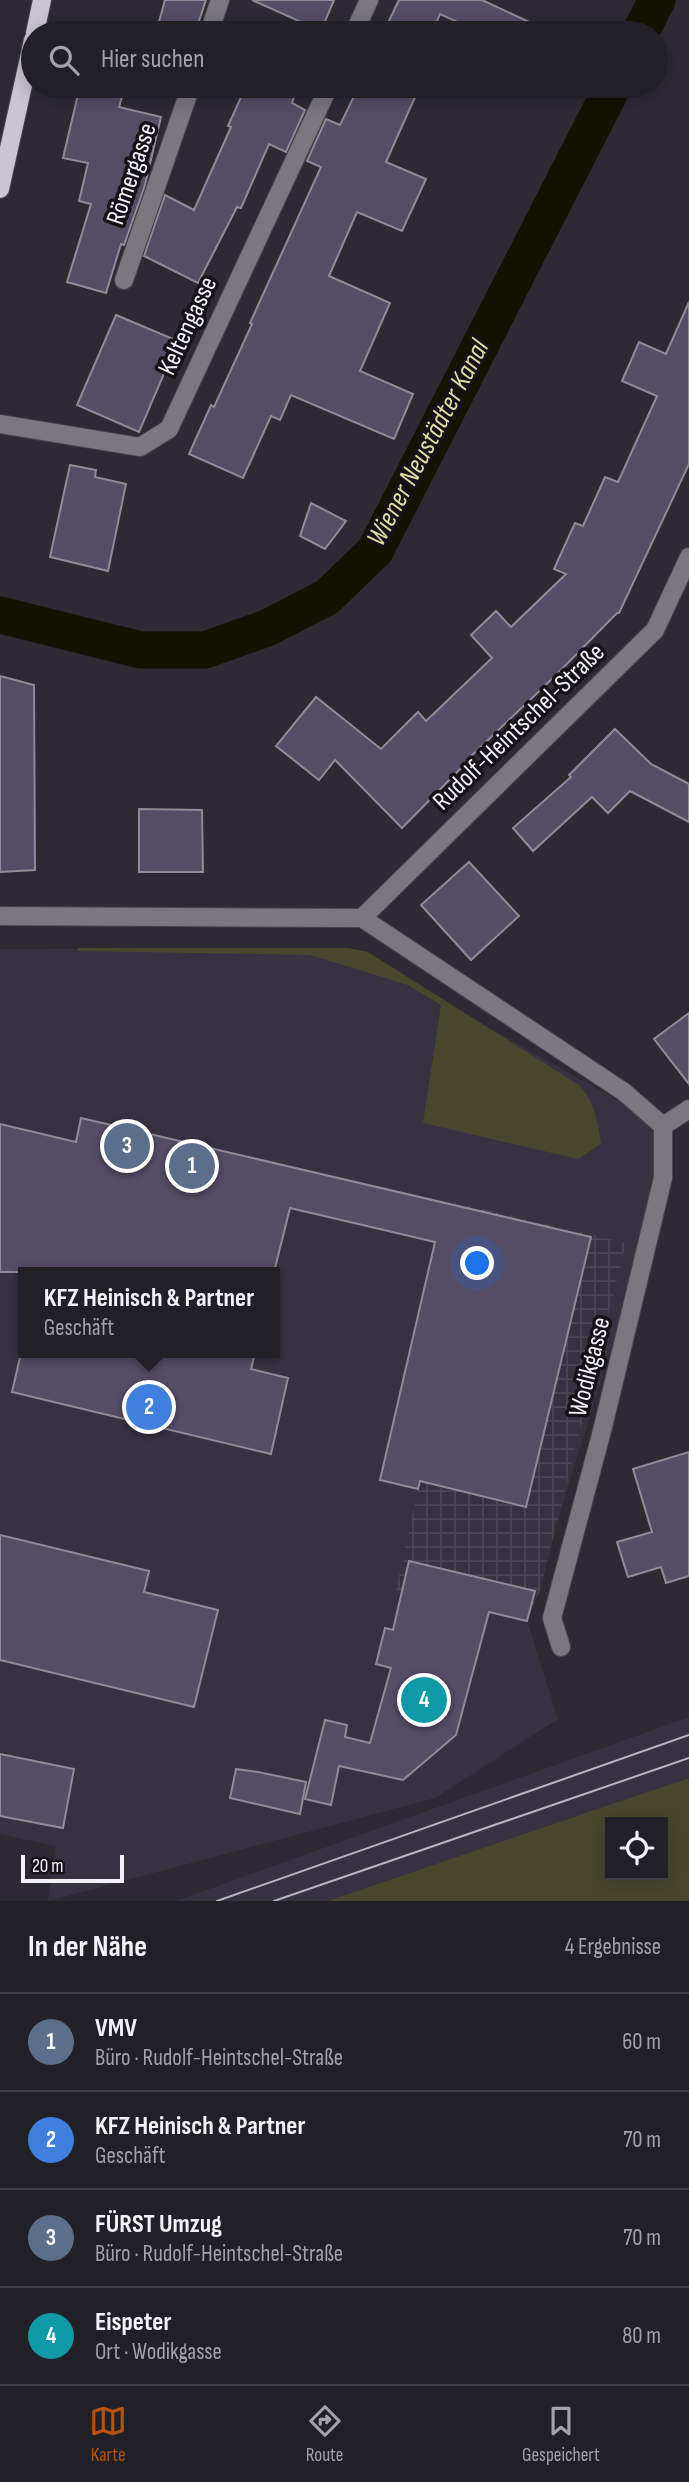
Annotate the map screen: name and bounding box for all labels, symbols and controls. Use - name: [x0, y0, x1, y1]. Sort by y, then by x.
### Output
- search box: [21, 21, 668, 98]
- icon: search: [45, 41, 83, 79]
- text: Hier suchen: [101, 44, 204, 75]
- street label: Römergasse: [100, 119, 164, 229]
- street label: Keltengasse: [152, 272, 224, 380]
- water label: Wiener Neustädter Kanal: [360, 333, 497, 552]
- street label: Rudolf-Heintschel-Straße: [427, 637, 611, 817]
- pin: 3: [104, 1120, 150, 1172]
- pin: 1: [169, 1140, 215, 1192]
- your location: [460, 1246, 494, 1280]
- popup: [18, 1267, 280, 1358]
- text: KFZ Heinisch & Partner: [44, 1283, 254, 1314]
- text: Geschäft: [44, 1314, 114, 1342]
- street label: Wodikgasse: [563, 1314, 617, 1420]
- pin: 2: [126, 1381, 172, 1433]
- pin: 4: [401, 1674, 447, 1726]
- map controls: [605, 1817, 668, 1880]
- button: locate: [605, 1817, 668, 1880]
- scale bar: [21, 1852, 124, 1884]
- text: 20 m: [32, 1855, 64, 1878]
- text: In der Nähe: [28, 1929, 147, 1965]
- text: 4 Ergebnisse: [565, 1933, 661, 1961]
- text: VMV: [95, 2013, 137, 2044]
- text: 1: [46, 2028, 56, 2056]
- text: 60 m: [622, 2028, 661, 2056]
- text: Büro · Rudolf-Heintschel-Straße: [95, 2044, 343, 2072]
- text: KFZ Heinisch & Partner: [95, 2111, 306, 2142]
- text: 2: [46, 2126, 56, 2154]
- text: 70 m: [623, 2126, 661, 2154]
- text: Geschäft: [95, 2142, 166, 2170]
- text: FÜRST Umzug: [95, 2209, 222, 2240]
- text: 3: [46, 2224, 56, 2252]
- text: 70 m: [623, 2224, 661, 2252]
- text: Büro · Rudolf-Heintschel-Straße: [95, 2240, 343, 2268]
- text: Eispeter: [95, 2307, 171, 2338]
- text: 4: [46, 2322, 56, 2350]
- text: 80 m: [622, 2322, 661, 2350]
- text: Ort · Wodikgasse: [95, 2338, 222, 2366]
- tab: Karte: [89, 2402, 127, 2467]
- tab: Route: [306, 2402, 344, 2467]
- tab: Gespeichert: [522, 2402, 600, 2467]

